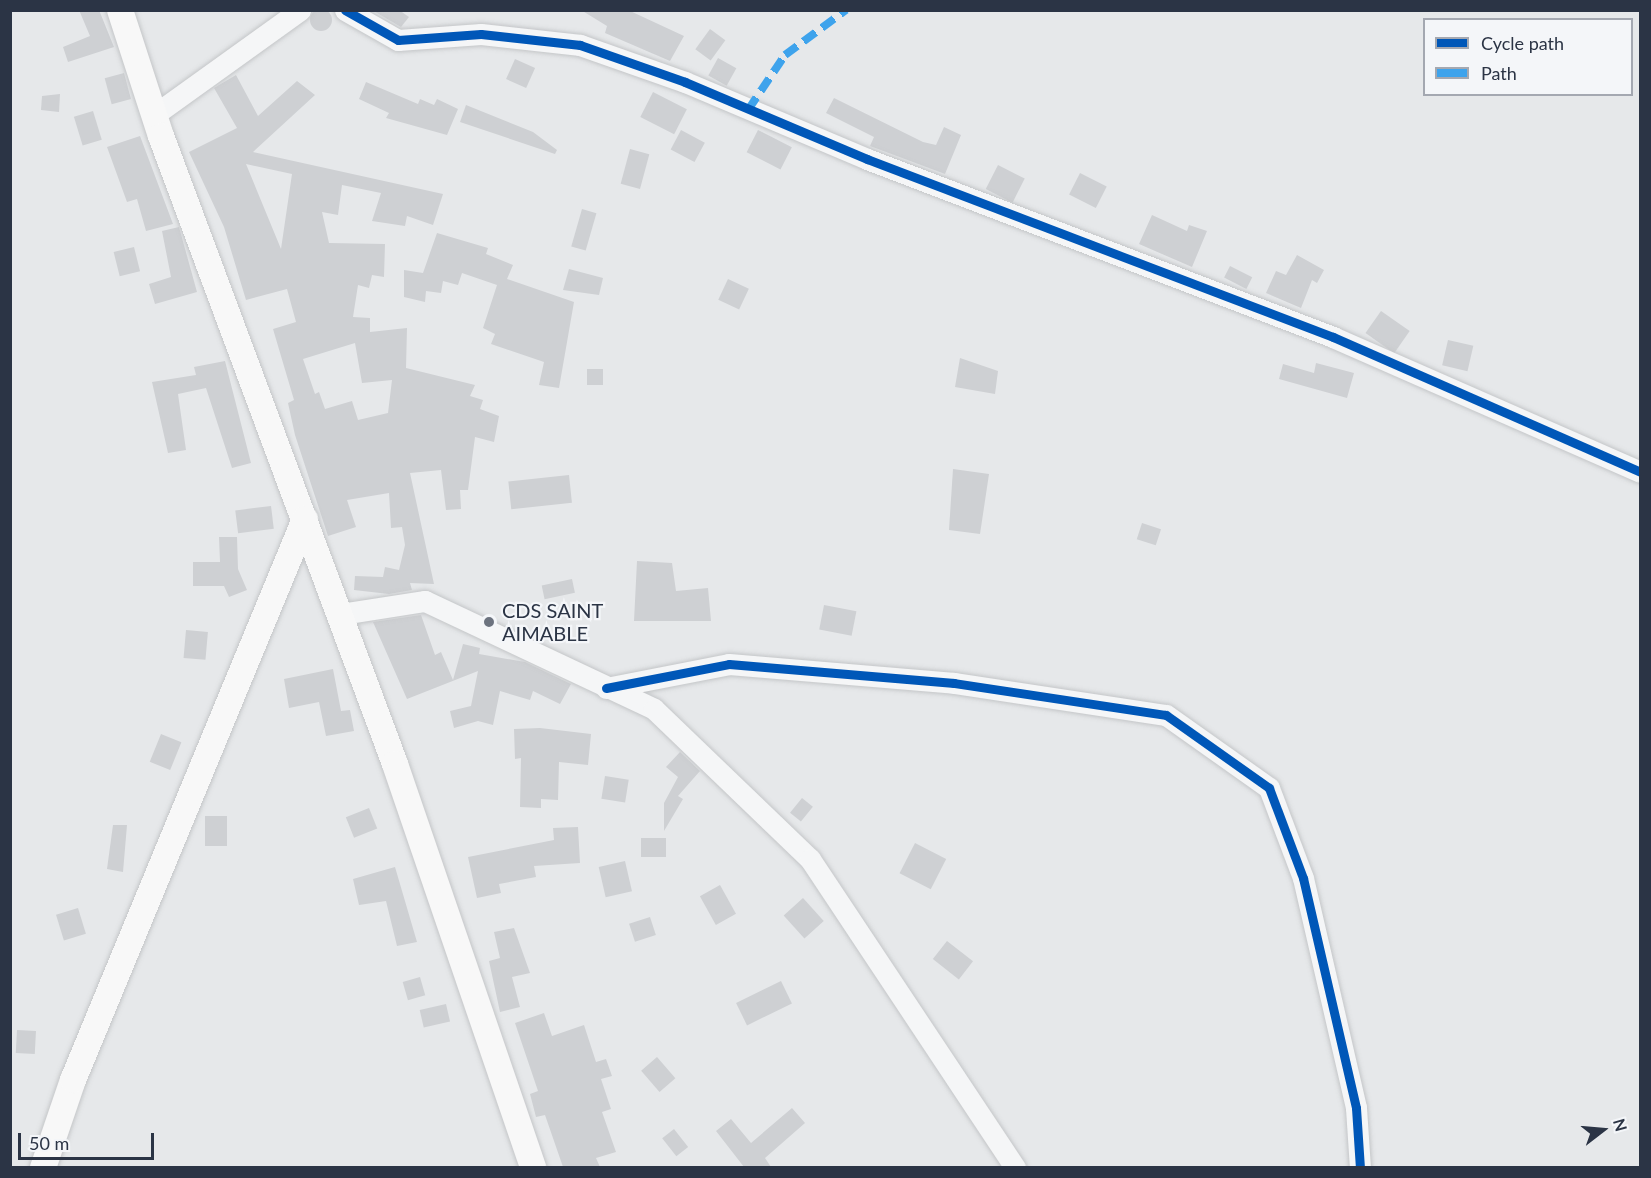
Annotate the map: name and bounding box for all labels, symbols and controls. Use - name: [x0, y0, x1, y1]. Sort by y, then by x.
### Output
- legend: [1423, 18, 1633, 96]
- text: Cycle path: [1481, 32, 1564, 54]
- text: Path: [1481, 62, 1517, 84]
- place label: CDS SAINT AIMABLE: [502, 598, 603, 645]
- marker: CDS SAINT AIMABLE: [480, 613, 498, 631]
- north arrow: [1573, 1100, 1633, 1160]
- text: N: [1610, 1116, 1632, 1133]
- scale bar: [21, 1121, 158, 1159]
- text: 50 m: [29, 1132, 69, 1154]

